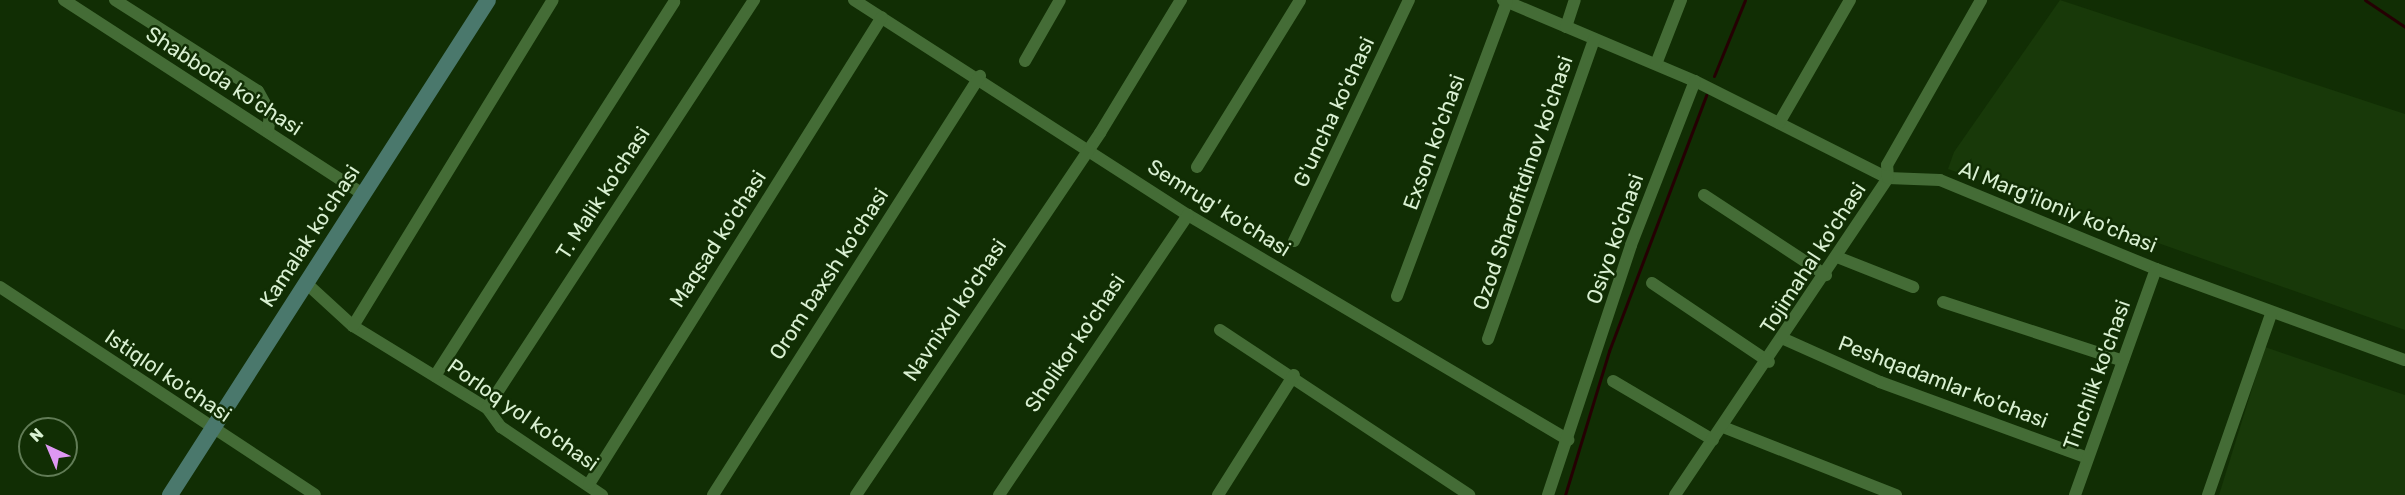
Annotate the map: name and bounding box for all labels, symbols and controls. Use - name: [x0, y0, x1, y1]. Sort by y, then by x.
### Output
- street label: Shabboda ko'chasi: [141, 21, 307, 141]
- street label: G'uncha ko'chasi: [1288, 33, 1380, 191]
- street label: Ozod Sharofitdinov ko'chasi: [1468, 52, 1578, 314]
- street label: Exson ko'chasi: [1398, 71, 1470, 213]
- street label: T. Malik ko'chasi: [551, 122, 655, 264]
- street label: Semrug' ko'chasi: [1143, 154, 1295, 262]
- street label: Al Marg'iloniy ko'chasi: [1955, 156, 2161, 258]
- street label: Kamalak ko'chasi: [255, 160, 365, 312]
- street label: Maqsad ko'chasi: [664, 166, 772, 312]
- street label: Osiyo ko'chasi: [1581, 171, 1649, 307]
- street label: Tojimahal ko'chasi: [1755, 178, 1871, 338]
- street label: Orom baxsh ko'chasi: [764, 184, 894, 364]
- street label: Navnixol ko'chasi: [898, 234, 1012, 386]
- street label: Sholikor ko'chasi: [1020, 269, 1130, 417]
- street label: Tinchlik ko'chasi: [2058, 296, 2136, 454]
- street label: Istiqlol ko'chasi: [100, 324, 236, 428]
- street label: Peshqadamlar ko'chasi: [1835, 330, 2051, 434]
- street label: Porloq yol ko'chasi: [442, 353, 604, 477]
- north arrow: [18, 417, 78, 477]
- text: N: [26, 424, 47, 446]

